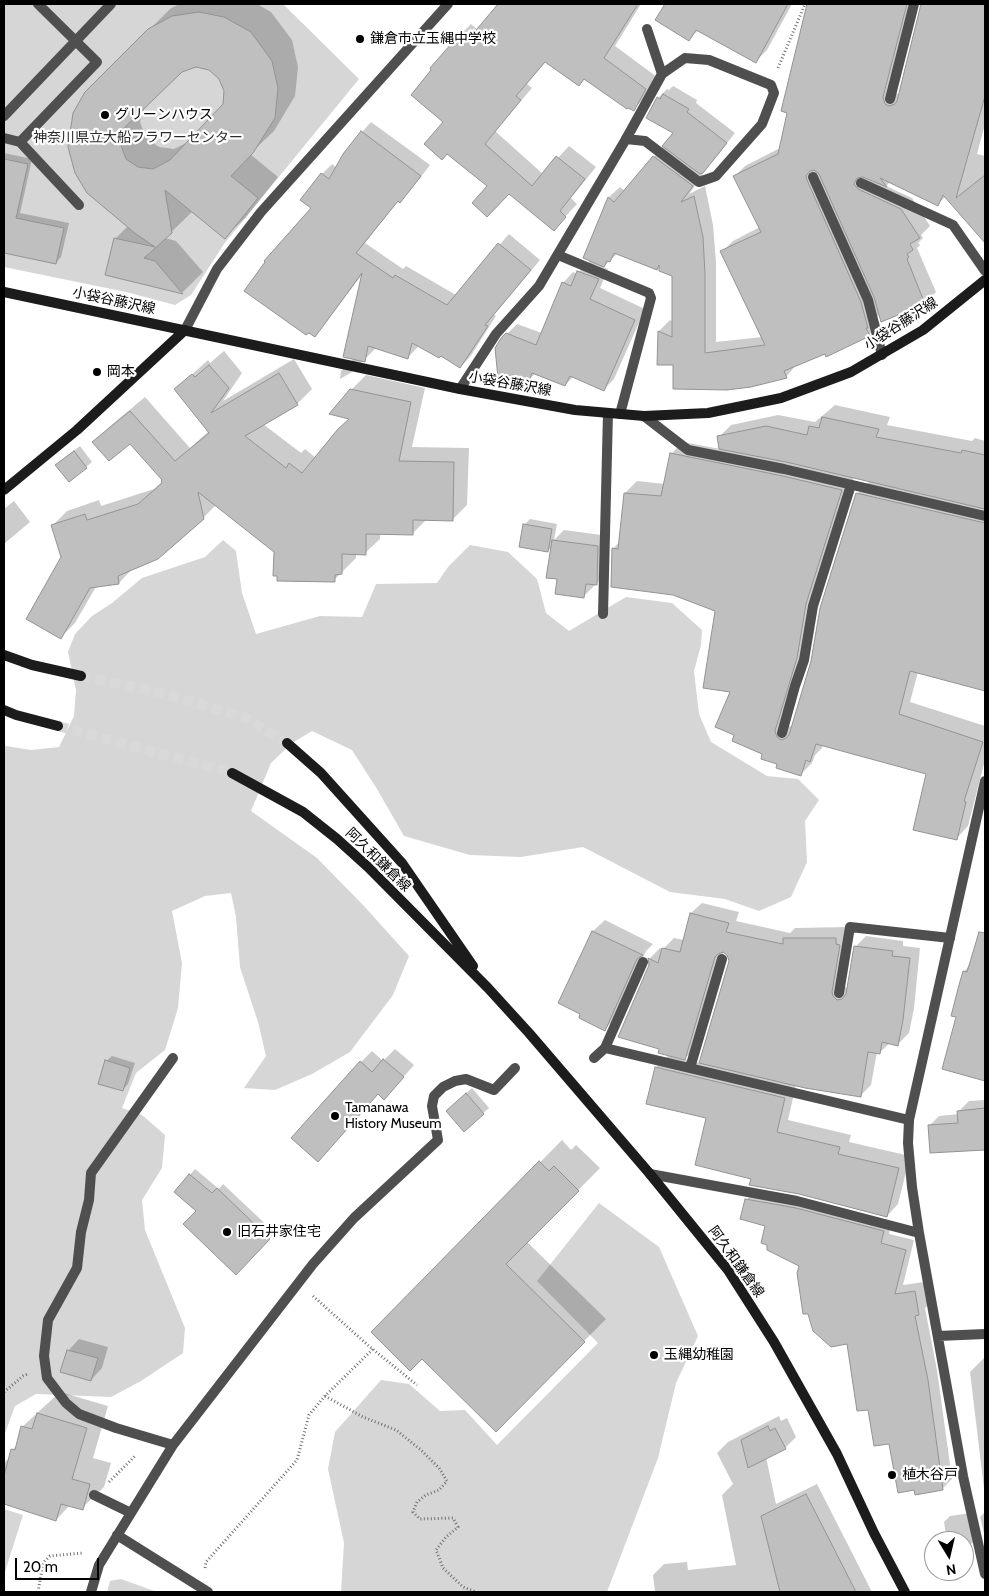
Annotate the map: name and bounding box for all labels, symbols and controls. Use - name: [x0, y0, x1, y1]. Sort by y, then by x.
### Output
- place label: 鎌倉市立玉縄中学校: [370, 31, 496, 47]
- marker: 鎌倉市立玉縄中学校: [354, 33, 366, 45]
- place label: グリーンハウス: [115, 107, 213, 123]
- marker: グリーンハウス: [99, 109, 111, 121]
- park label: 神奈川県立大船フラワーセンター: [33, 130, 243, 146]
- street label: 小袋谷藤沢線: [71, 284, 157, 318]
- street label: 小袋谷藤沢線: [861, 294, 941, 354]
- place label: 岡本: [107, 364, 135, 380]
- marker: 岡本: [91, 366, 103, 378]
- street label: 小袋谷藤沢線: [467, 368, 553, 400]
- street label: 阿久和鎌倉線: [342, 825, 414, 895]
- place label: Tamanawa History Museum: [345, 1100, 442, 1132]
- marker: Tamanawa History Museum: [329, 1110, 341, 1122]
- street label: 阿久和鎌倉線: [705, 1223, 767, 1301]
- place label: 旧石井家住宅: [237, 1224, 321, 1240]
- marker: 旧石井家住宅: [221, 1226, 233, 1238]
- place label: 玉縄幼稚園: [664, 1347, 734, 1363]
- marker: 玉縄幼稚園: [648, 1349, 660, 1361]
- place label: 植木谷戸: [902, 1467, 958, 1483]
- marker: 植木谷戸: [886, 1469, 898, 1481]
- north arrow: [924, 1531, 974, 1581]
- scale bar: [18, 1548, 101, 1580]
- text: 20 m: [23, 1558, 58, 1576]
- text: N: [945, 1560, 957, 1579]

